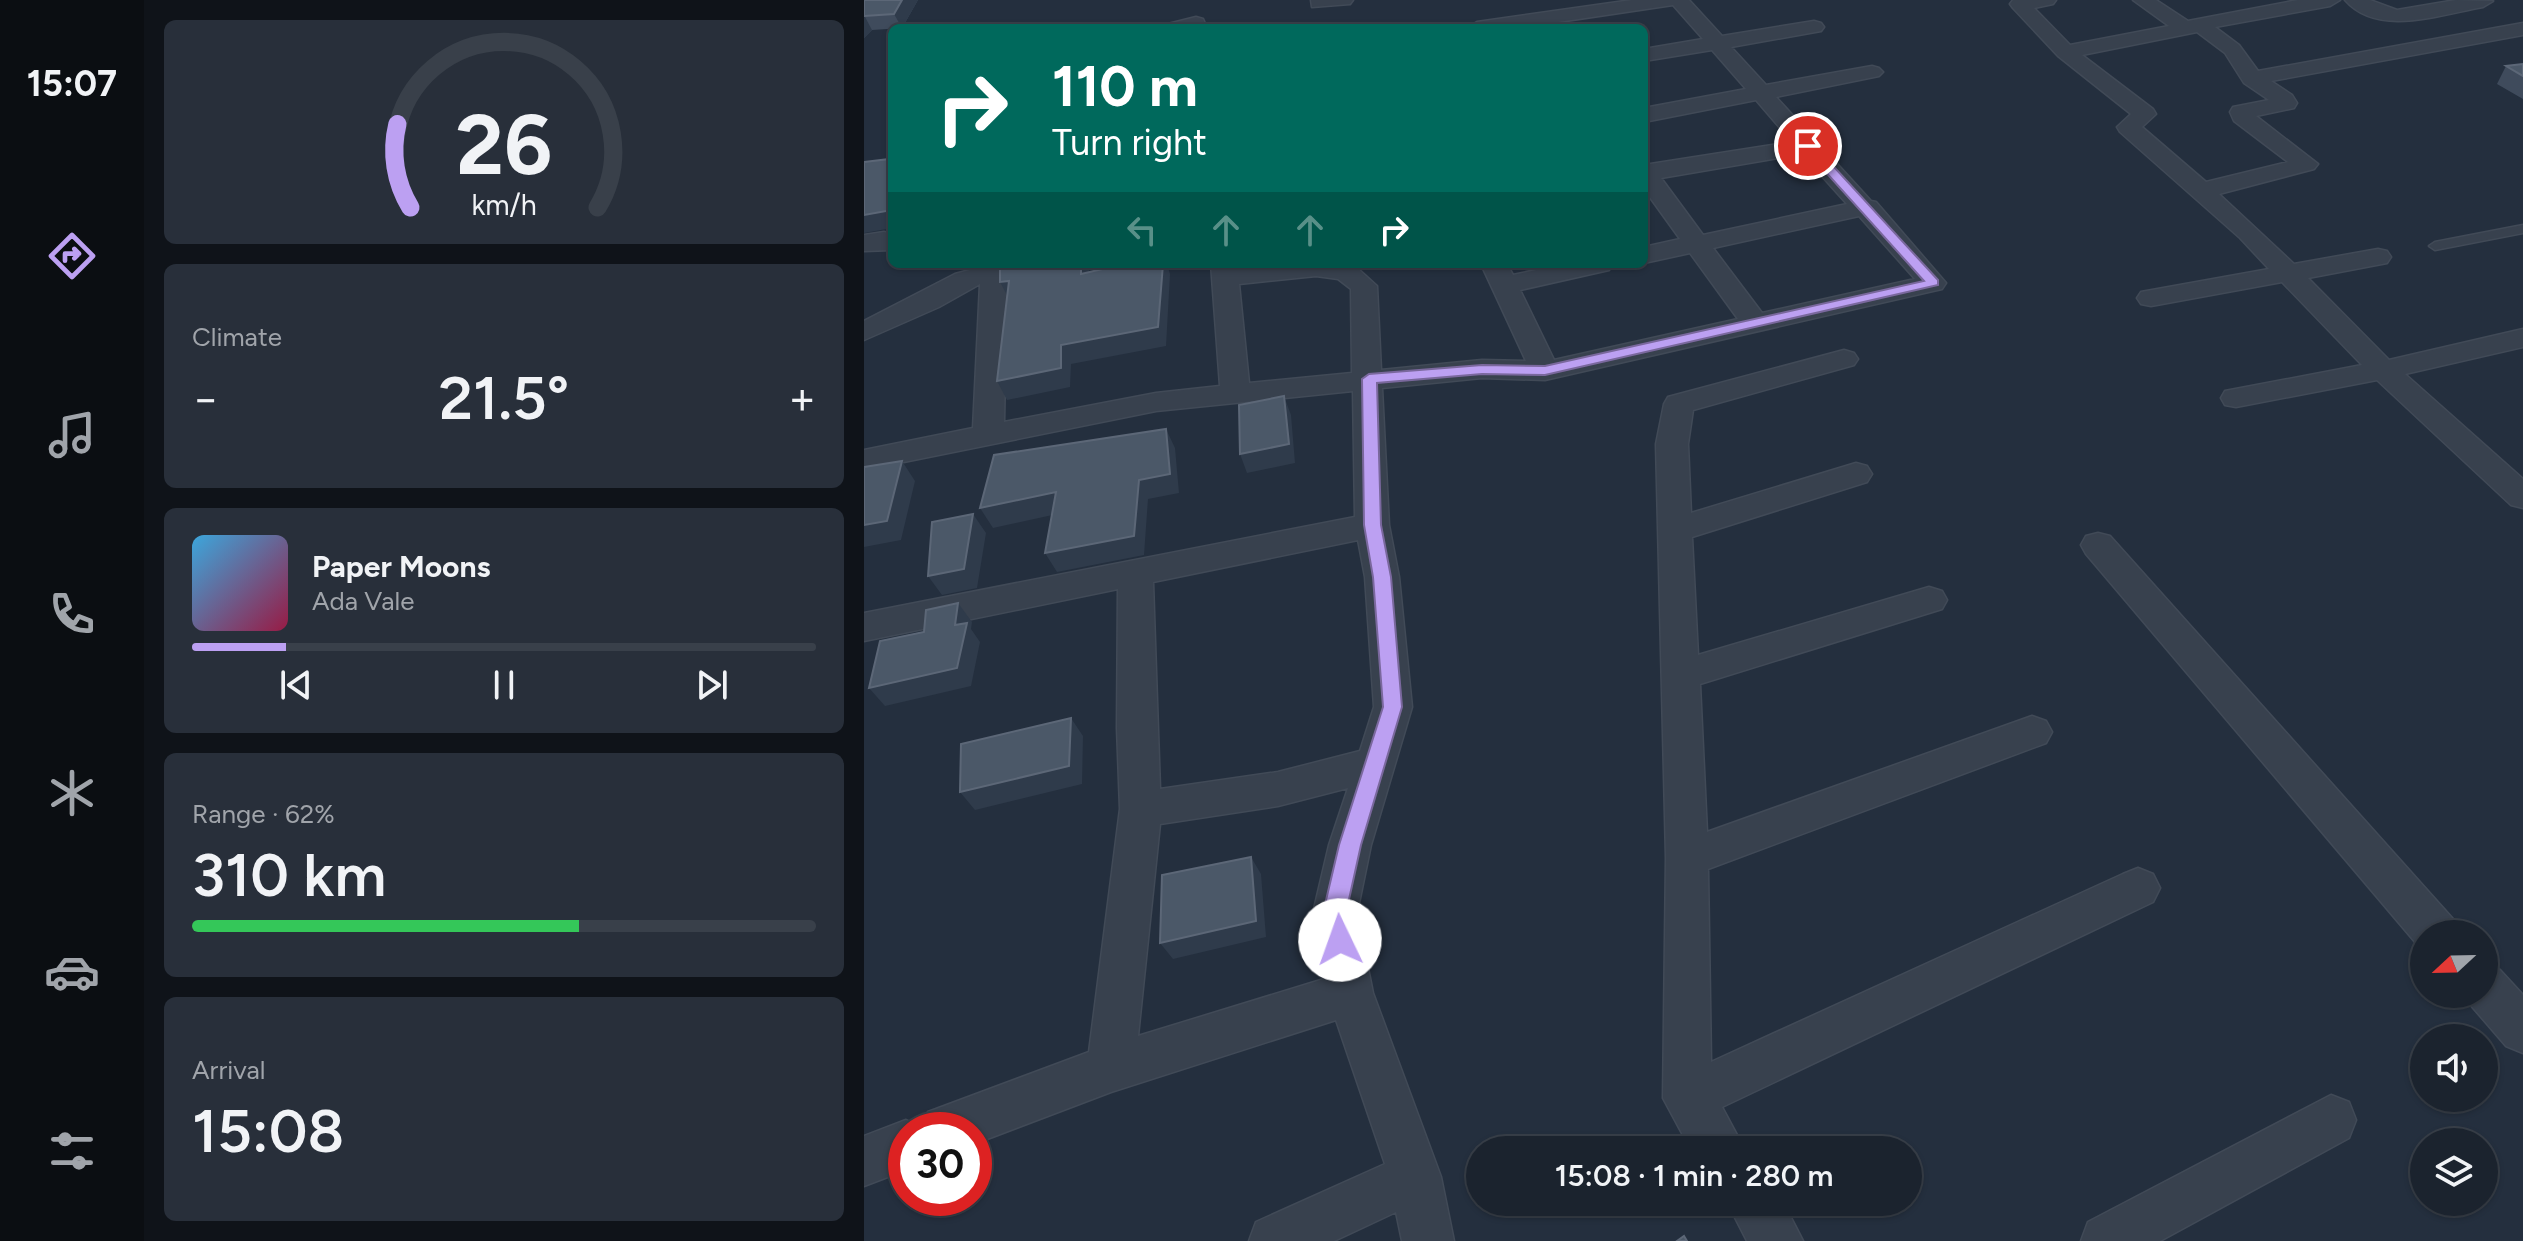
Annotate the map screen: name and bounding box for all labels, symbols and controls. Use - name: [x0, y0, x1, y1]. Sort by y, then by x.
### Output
- text: 110 m: [1052, 53, 1198, 120]
- icon: right: [920, 56, 1024, 160]
- text: 15:07: [27, 62, 117, 105]
- text: 26: [456, 95, 552, 195]
- pin: [1774, 112, 1842, 180]
- text: Turn right: [1052, 121, 1207, 164]
- icon: arrive: [1786, 124, 1830, 168]
- text: km/h: [471, 188, 537, 222]
- icon: left: [1120, 208, 1164, 252]
- icon: ahead: [1204, 208, 1248, 252]
- icon: ahead: [1288, 208, 1332, 252]
- icon: right: [1372, 208, 1416, 252]
- icon: directions: [44, 228, 100, 284]
- text: Climate: [192, 321, 282, 353]
- text: 21.5°: [439, 362, 569, 434]
- text: −: [192, 372, 219, 425]
- text: +: [789, 372, 816, 425]
- icon: music: [44, 407, 100, 463]
- text: Paper Moons: [312, 548, 491, 585]
- text: Ada Vale: [312, 585, 415, 617]
- icon: phone: [44, 586, 100, 642]
- icon: previous: [274, 663, 318, 707]
- icon: pause: [482, 663, 526, 707]
- icon: next: [690, 663, 734, 707]
- icon: climate: [44, 765, 100, 821]
- text: Range · 62%: [192, 798, 335, 830]
- text: 310 km: [192, 839, 386, 911]
- position arrow: [1298, 898, 1382, 982]
- north arrow: [2410, 920, 2498, 1008]
- map controls: [2410, 920, 2498, 1216]
- icon: car: [44, 944, 100, 1000]
- button: sound: [2410, 1024, 2498, 1112]
- text: Arrival: [192, 1054, 265, 1086]
- text: 15:08: [192, 1095, 344, 1167]
- speed limit sign: 30: [888, 1112, 992, 1216]
- icon: filters: [44, 1123, 100, 1179]
- button: layers: [2410, 1128, 2498, 1216]
- text: 15:08 · 1 min · 280 m: [1555, 1157, 1833, 1194]

